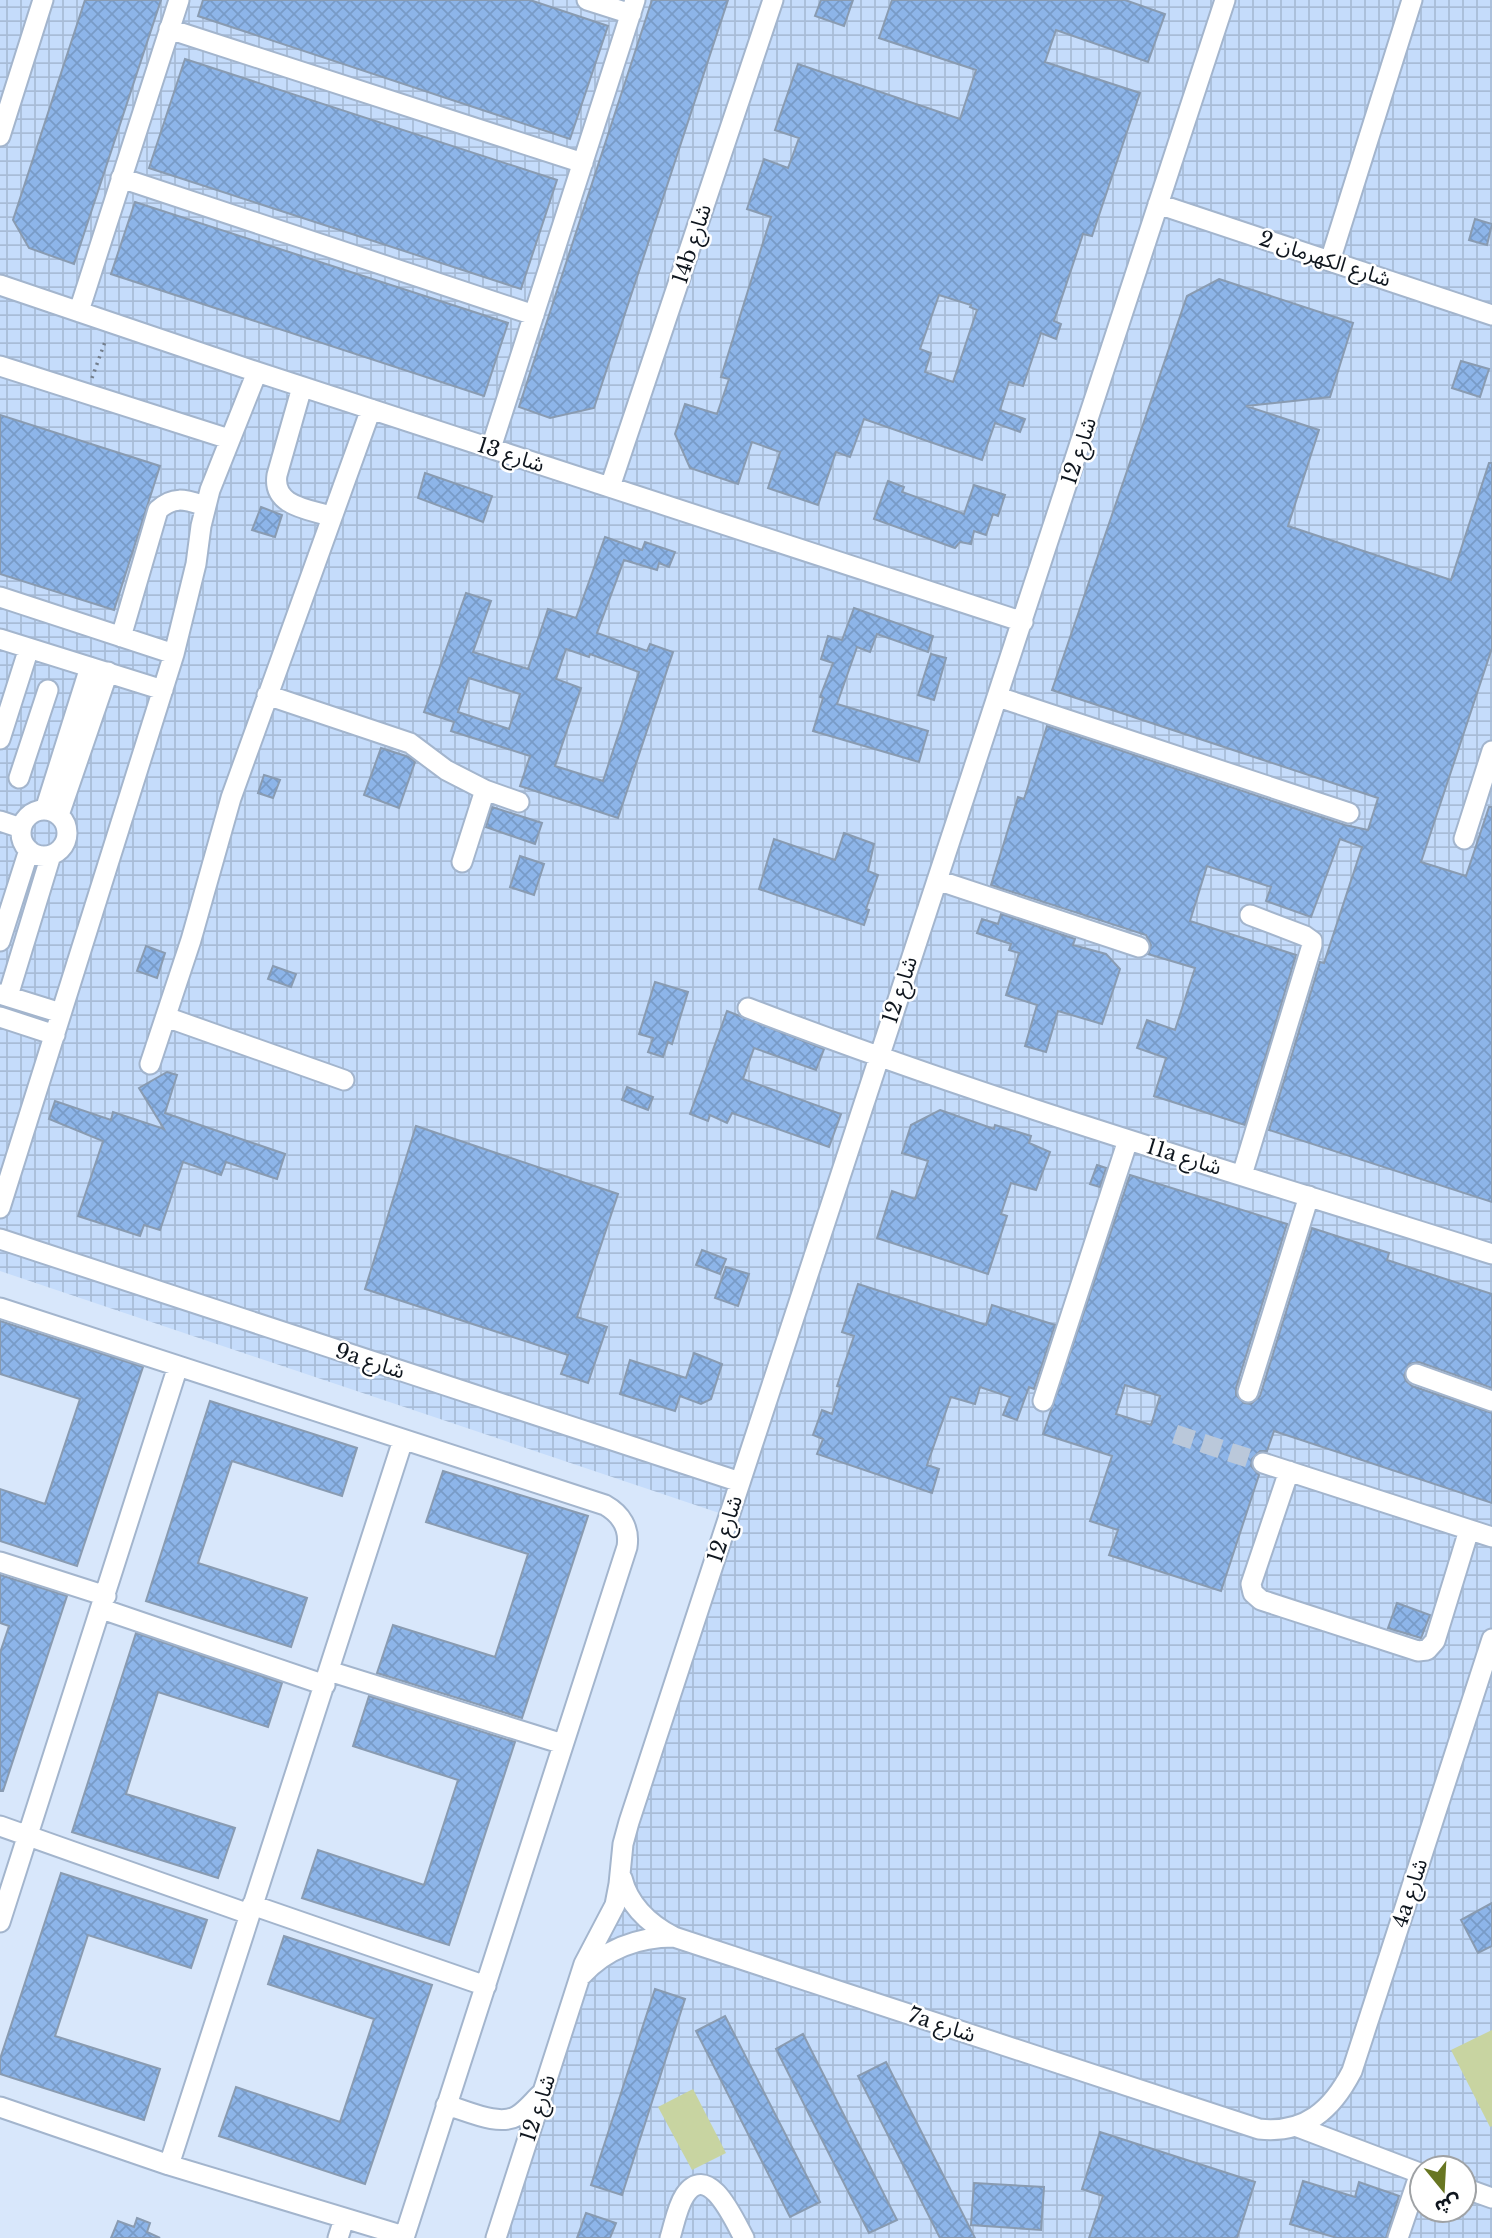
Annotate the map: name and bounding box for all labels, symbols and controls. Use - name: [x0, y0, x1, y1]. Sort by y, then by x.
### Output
- street label: 14b شارع: [667, 201, 719, 288]
- street label: شارع الكهرمان 2: [1255, 226, 1394, 294]
- street label: شارع 12: [1056, 414, 1104, 489]
- street label: شارع 13: [473, 432, 548, 480]
- street label: شارع 12: [877, 953, 925, 1028]
- street label: 11a شارع: [1143, 1133, 1225, 1183]
- street label: 9a شارع: [331, 1338, 408, 1386]
- street label: شارع 12: [702, 1492, 750, 1567]
- street label: 4a شارع: [1387, 1855, 1435, 1931]
- street label: 7a شارع: [905, 2002, 979, 2050]
- street label: شارع 12: [515, 2071, 563, 2146]
- north arrow: [1408, 2154, 1478, 2224]
- text: ش: [1432, 2190, 1464, 2220]

